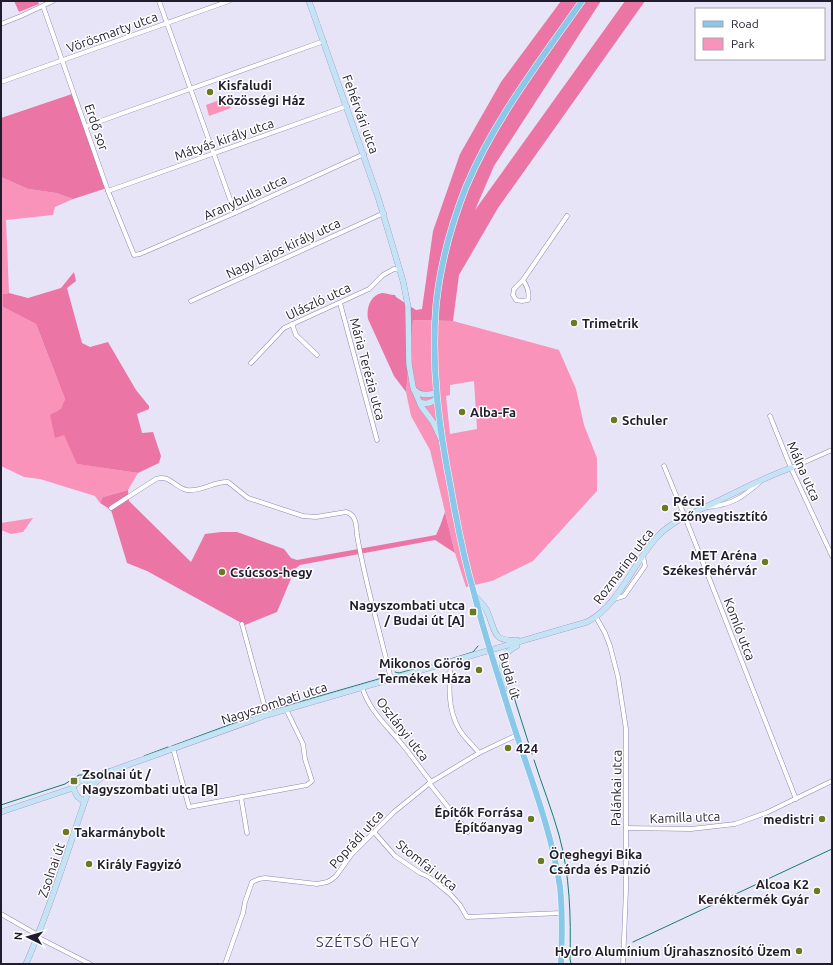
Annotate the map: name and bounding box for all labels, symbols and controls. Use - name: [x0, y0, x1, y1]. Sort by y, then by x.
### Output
- legend: [695, 8, 825, 60]
- street label: Vörösmarty utca: [65, 9, 159, 55]
- text: Road: [731, 17, 759, 30]
- text: Park: [731, 37, 755, 50]
- street label: Fehérvári utca: [340, 73, 382, 155]
- place label: Kisfaludi Közösségi Ház: [218, 78, 305, 107]
- marker: Kisfaludi Közösségi Ház: [205, 87, 215, 97]
- street label: Erdő sor: [82, 102, 112, 152]
- street label: Mátyás király utca: [173, 115, 275, 163]
- street label: Aranybulla utca: [201, 172, 289, 222]
- street label: Nagy Lajos király utca: [224, 215, 342, 281]
- street label: Ulászló utca: [283, 280, 353, 322]
- street label: Mária Terézia utca: [348, 316, 388, 422]
- place label: Trimetrik: [582, 316, 639, 330]
- marker: Trimetrik: [569, 318, 579, 328]
- place label: Alba-Fa: [470, 405, 516, 419]
- marker: Alba-Fa: [457, 407, 467, 417]
- place label: Schuler: [622, 413, 668, 427]
- marker: Schuler: [609, 415, 619, 425]
- street label: Málna utca: [785, 439, 823, 503]
- place label: Pécsi Szőnyegtisztító: [673, 494, 768, 523]
- marker: Pécsi Szőnyegtisztító: [660, 503, 670, 513]
- street label: Rozmaring utca: [590, 526, 656, 606]
- place label: MET Aréna Székesfehérvár: [663, 548, 758, 577]
- marker: MET Aréna Székesfehérvár: [760, 557, 770, 567]
- place label: Csúcsos-hegy: [230, 565, 312, 579]
- marker: Csúcsos-hegy: [217, 567, 227, 577]
- street label: Komló utca: [722, 596, 758, 662]
- place label: Nagyszombati utca / Budai út [A]: [349, 598, 465, 627]
- marker: Nagyszombati utca / Budai út [A]: [468, 607, 478, 617]
- street label: Budai út: [497, 651, 523, 701]
- place label: Mikonos Görög Termékek Háza: [378, 656, 471, 685]
- marker: Mikonos Görög Termékek Háza: [474, 665, 484, 675]
- street label: Nagyszombati utca: [219, 679, 329, 727]
- street label: Oszlányi utca: [374, 694, 432, 764]
- place label: 424: [516, 741, 538, 755]
- marker: 424: [503, 743, 513, 753]
- street label: Palánkai utca: [608, 750, 624, 826]
- place label: Zsolnai út / Nagyszombati utca [B]: [82, 767, 218, 796]
- marker: Zsolnai út / Nagyszombati utca [B]: [69, 776, 79, 786]
- place label: Építők Forrása Építőanyag: [434, 804, 523, 834]
- street label: Poprádi utca: [326, 807, 386, 871]
- street label: Kamilla utca: [649, 809, 721, 825]
- place label: medistri: [763, 812, 814, 826]
- marker: Építők Forrása Építőanyag: [526, 814, 536, 824]
- marker: medistri: [817, 814, 827, 824]
- place label: Takarmánybolt: [74, 825, 166, 839]
- marker: Takarmánybolt: [61, 827, 71, 837]
- street label: Stomfai utca: [394, 837, 460, 893]
- street label: Zsolnai út: [35, 841, 67, 899]
- place label: Öreghegyi Bika Csárda és Panzió: [549, 847, 651, 876]
- marker: Öreghegyi Bika Csárda és Panzió: [536, 856, 546, 866]
- place label: Király Fagyizó: [97, 857, 182, 871]
- marker: Király Fagyizó: [84, 859, 94, 869]
- place label: Alcoa K2 Keréktermék Gyár: [698, 877, 810, 906]
- marker: Alcoa K2 Keréktermék Gyár: [812, 886, 822, 896]
- north arrow: [8, 917, 48, 957]
- text: N: [12, 932, 24, 941]
- district label: SZÉTSŐ HEGY: [316, 933, 420, 950]
- place label: Hydro Alumínium Újrahasznosító Üzem: [555, 943, 791, 958]
- marker: Hydro Alumínium Újrahasznosító Üzem: [794, 946, 804, 956]

